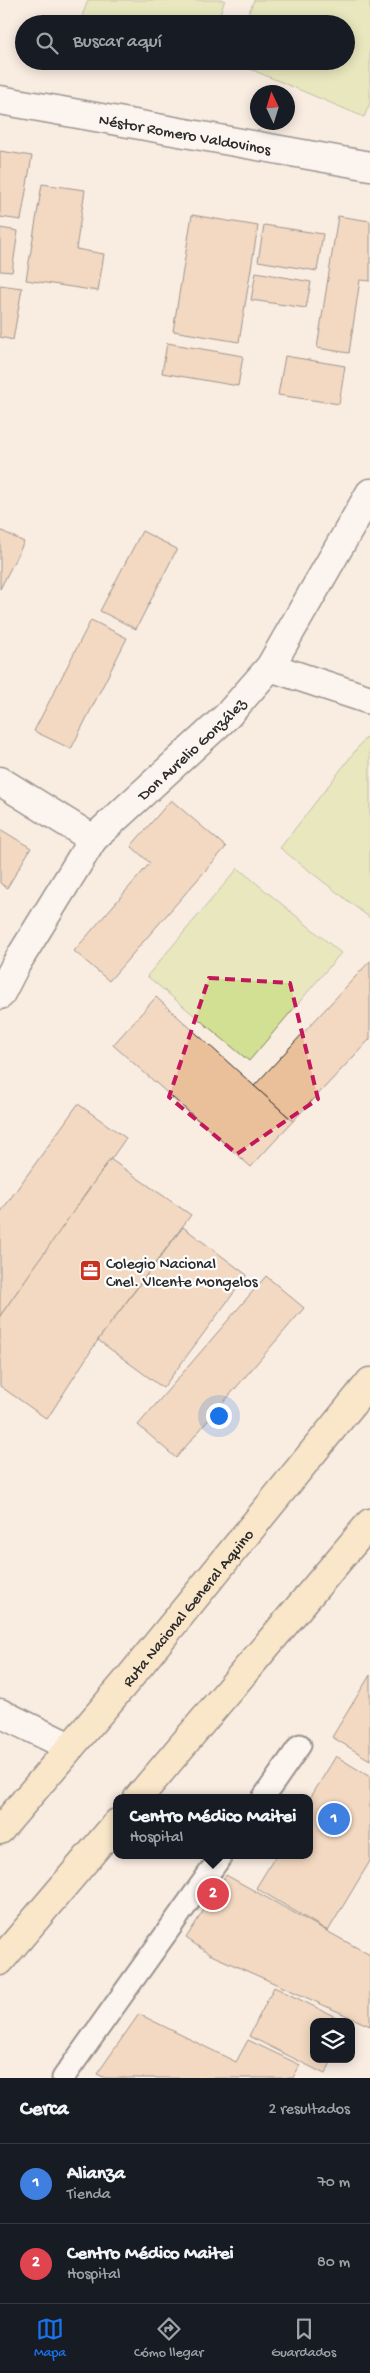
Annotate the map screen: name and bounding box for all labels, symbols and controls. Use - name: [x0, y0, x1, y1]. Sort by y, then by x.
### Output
- search box: [15, 15, 355, 70]
- icon: search: [33, 29, 61, 57]
- text: Buscar aquí: [73, 31, 162, 54]
- north arrow: [250, 85, 295, 130]
- street label: Néstor Romero Valdovinos: [97, 112, 273, 161]
- street label: Don Aurelio González: [134, 695, 252, 807]
- place label: Colegio Nacional Cnel. VIcente Mongelos: [106, 1256, 259, 1293]
- office icon: Colegio Nacional Cnel. VIcente Mongelos: [78, 1259, 102, 1283]
- your location: [206, 1403, 232, 1429]
- street label: Ruta Nacional General Aquino: [120, 1527, 259, 1692]
- popup: [113, 1794, 313, 1859]
- pin: 1: [318, 1800, 350, 1838]
- text: Centro Médico Maitei: [130, 1806, 296, 1829]
- text: Hospital: [130, 1829, 183, 1848]
- pin: 2: [197, 1875, 229, 1913]
- map controls: [310, 2018, 355, 2063]
- button: layers: [310, 2018, 355, 2063]
- text: Cerca: [20, 2098, 68, 2123]
- text: 2 resultados: [269, 2101, 350, 2120]
- text: Alianza: [67, 2163, 125, 2186]
- text: 1: [33, 2174, 39, 2193]
- text: 70 m: [317, 2174, 350, 2193]
- text: Tienda: [67, 2186, 111, 2205]
- text: Centro Médico Maitei: [67, 2243, 234, 2266]
- text: 2: [32, 2254, 40, 2273]
- text: 80 m: [317, 2254, 350, 2273]
- text: Hospital: [67, 2266, 121, 2285]
- tab: Mapa: [34, 2315, 66, 2362]
- tab: Cómo llegar: [134, 2315, 203, 2362]
- tab: Guardados: [271, 2315, 336, 2362]

